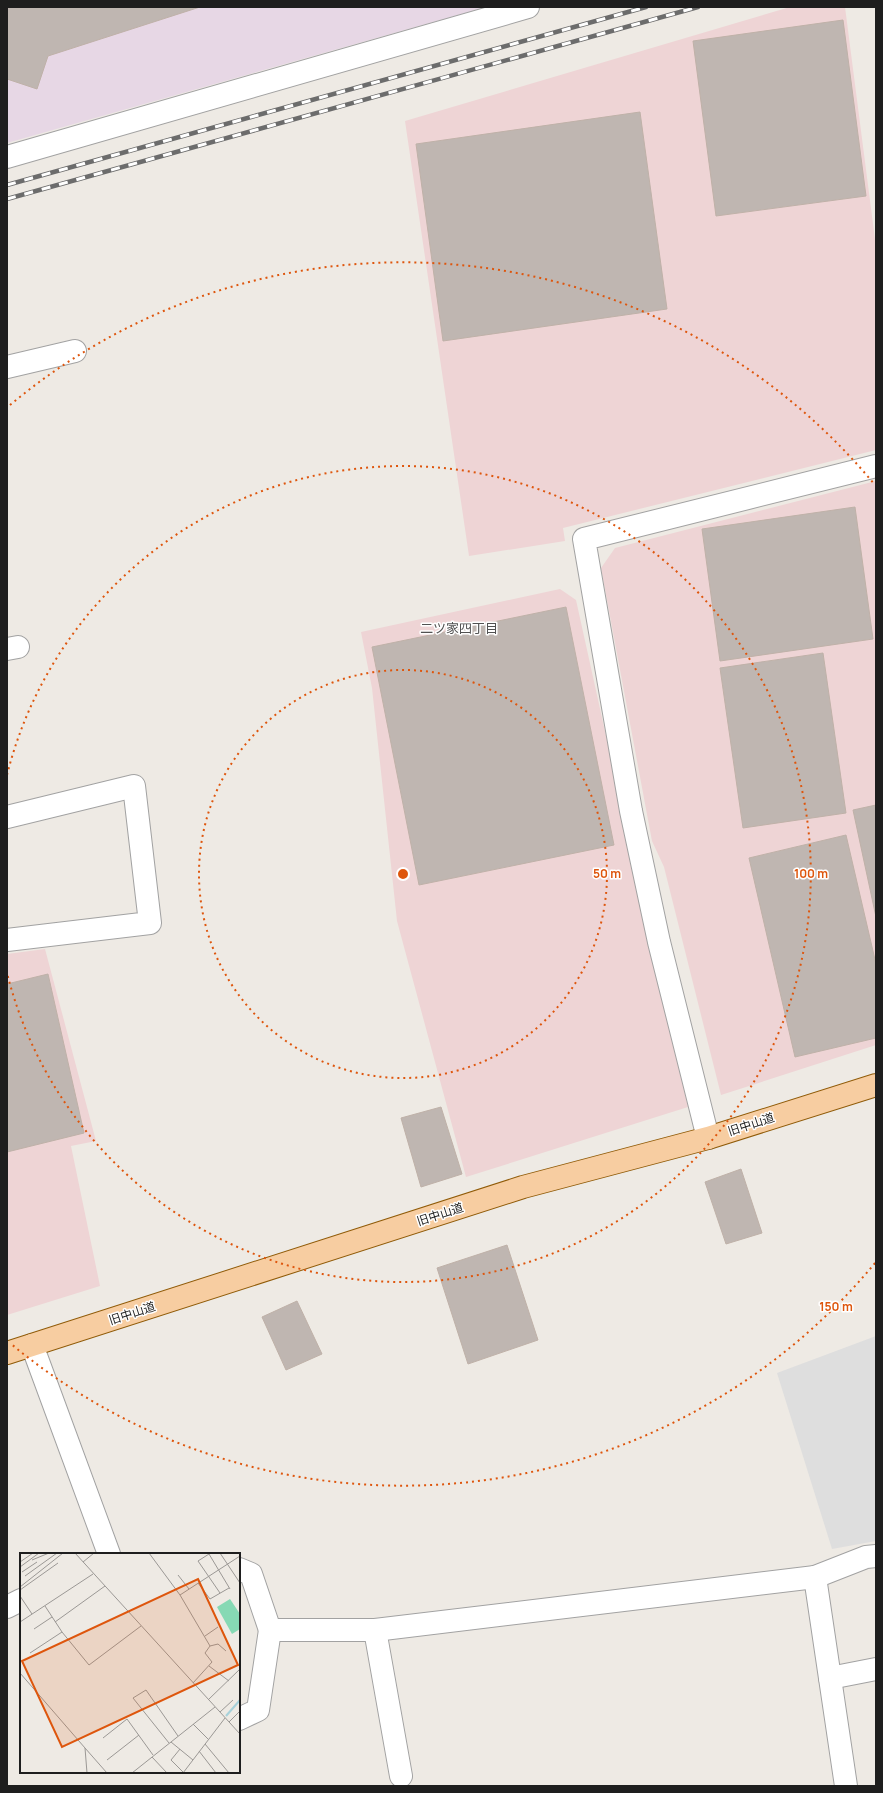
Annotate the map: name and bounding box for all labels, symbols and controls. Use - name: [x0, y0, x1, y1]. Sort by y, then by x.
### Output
- district label: 二ツ家四丁目: [420, 619, 498, 637]
- text: 50 m: [593, 865, 621, 882]
- text: 100 m: [794, 865, 828, 882]
- centre of rings: [396, 867, 410, 881]
- street label: 旧中山道: [726, 1108, 776, 1140]
- street label: 旧中山道: [415, 1198, 465, 1230]
- street label: 旧中山道: [107, 1297, 157, 1329]
- text: 150 m: [819, 1298, 853, 1315]
- inset map: [20, 1553, 240, 1773]

